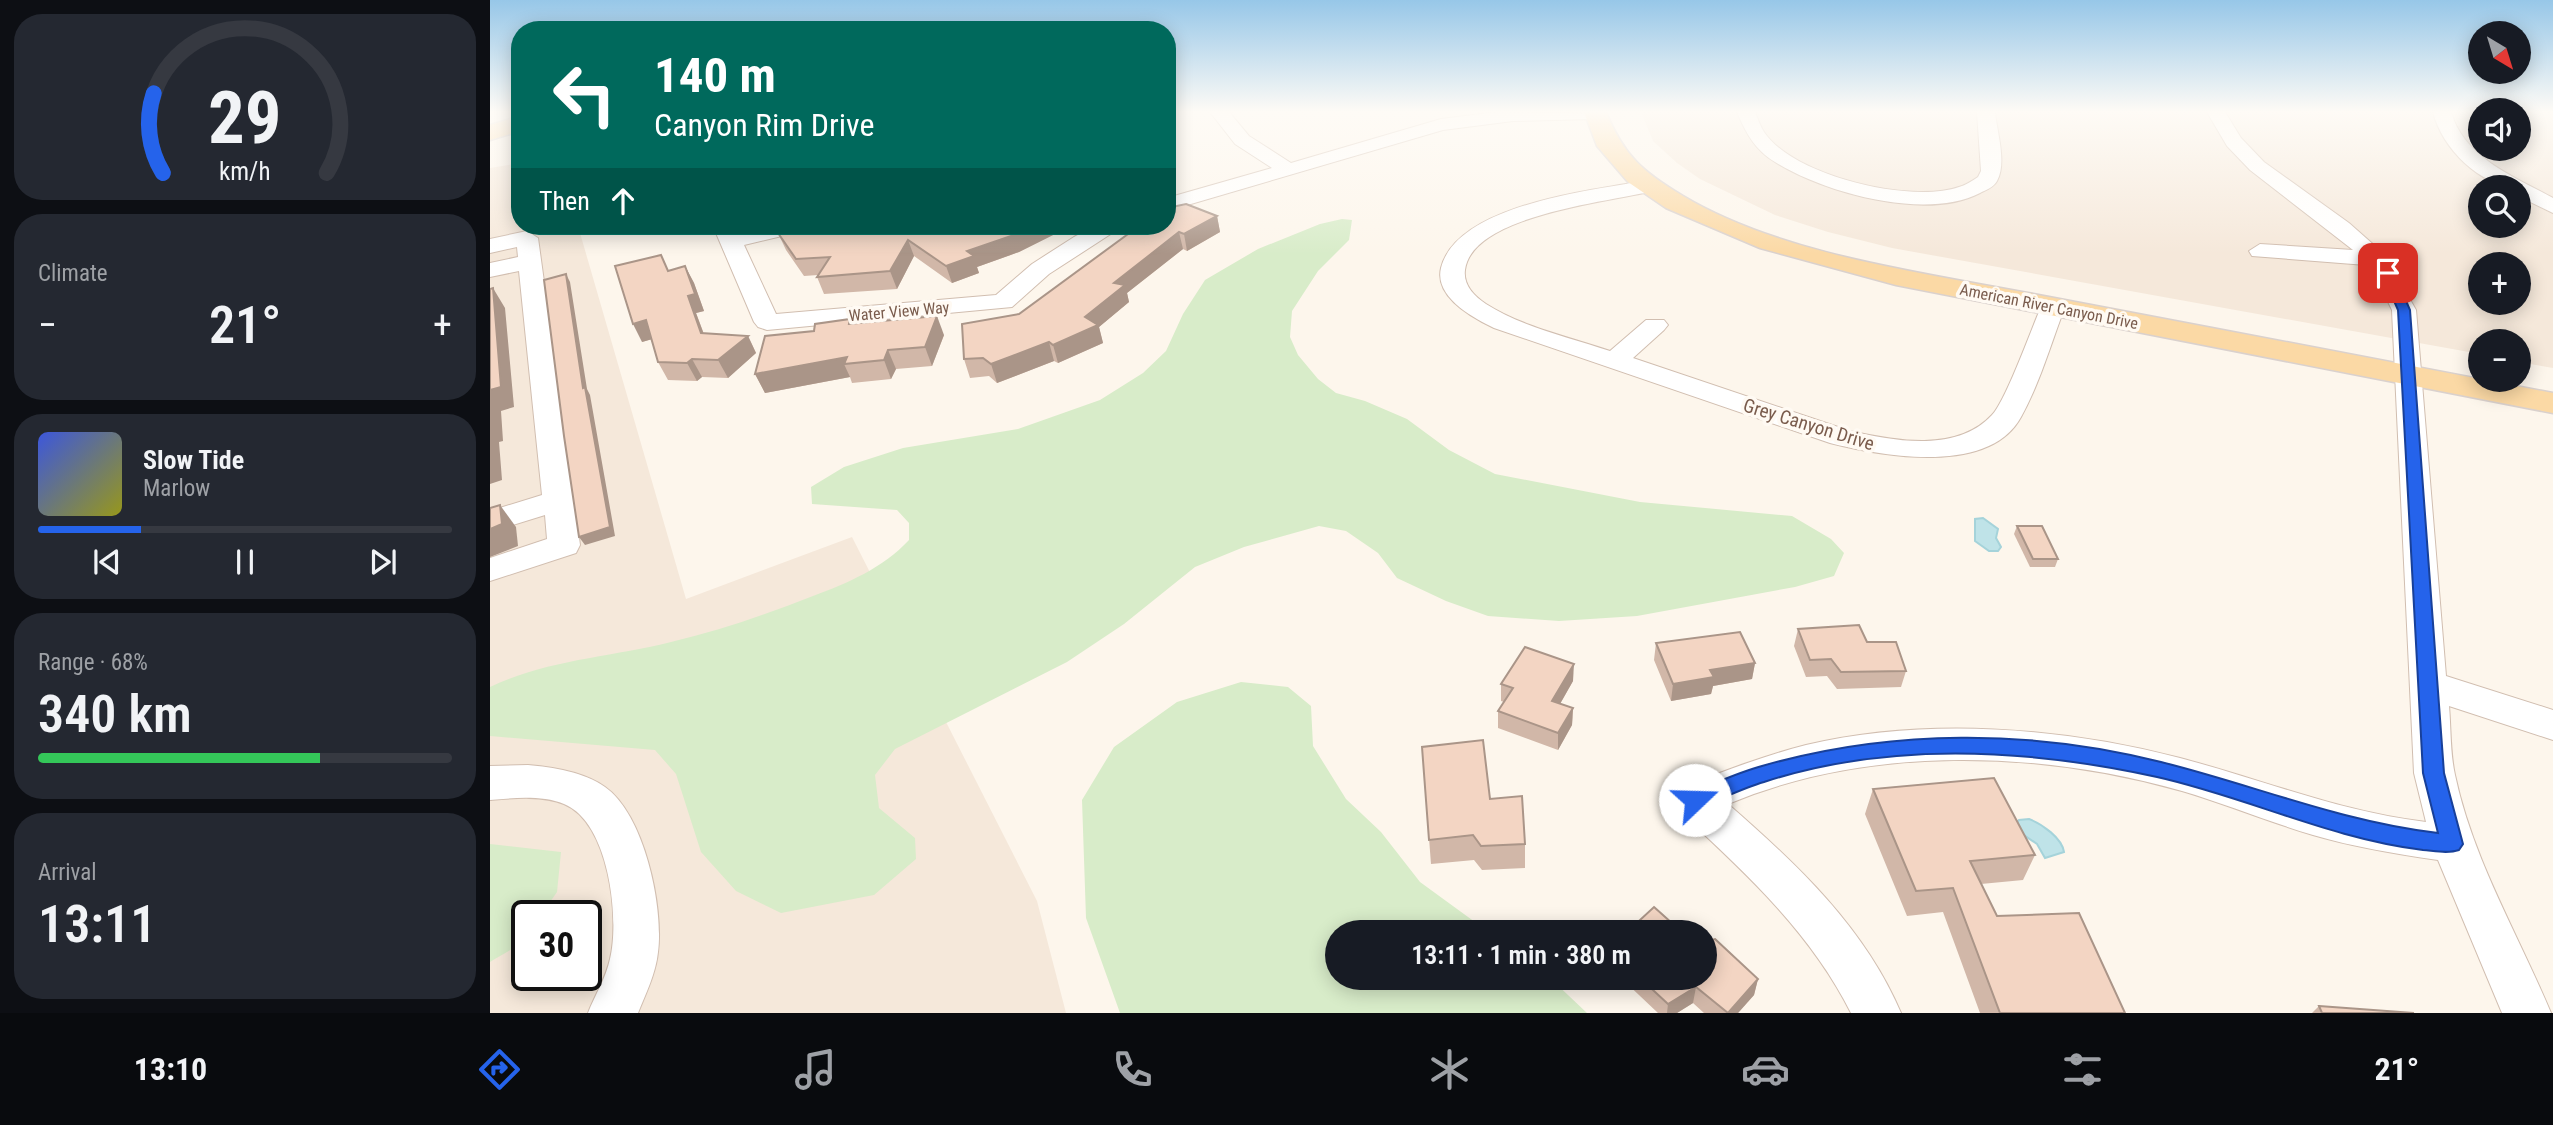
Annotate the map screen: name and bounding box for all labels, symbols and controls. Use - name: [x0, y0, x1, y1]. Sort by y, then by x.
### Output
- north arrow: [2468, 21, 2530, 84]
- map controls: [2468, 21, 2531, 392]
- text: 140 m: [654, 47, 776, 104]
- icon: left: [539, 49, 630, 140]
- text: 29: [208, 75, 282, 161]
- button: sound: [2468, 98, 2531, 161]
- text: Canyon Rim Drive: [654, 106, 875, 144]
- text: km/h: [219, 157, 271, 186]
- button: search: [2468, 175, 2531, 238]
- icon: ahead: [604, 182, 642, 220]
- text: Then: [539, 186, 590, 216]
- pin: [2358, 243, 2418, 303]
- button: +: [2468, 252, 2531, 315]
- icon: arrive: [2369, 254, 2407, 292]
- text: Climate: [38, 260, 108, 287]
- street label: American River Canyon Drive: [1958, 280, 2140, 333]
- text: 21°: [209, 295, 281, 356]
- street label: Water View Way: [848, 298, 950, 325]
- text: −: [38, 303, 57, 347]
- text: +: [433, 303, 452, 347]
- button: −: [2468, 329, 2531, 392]
- street label: Grey Canyon Drive: [1741, 394, 1877, 455]
- text: Slow Tide: [143, 445, 244, 475]
- text: Marlow: [143, 475, 210, 502]
- icon: previous: [88, 543, 126, 581]
- icon: pause: [226, 543, 264, 581]
- icon: next: [364, 543, 402, 581]
- text: Range · 68%: [38, 649, 148, 676]
- text: 340 km: [38, 684, 192, 745]
- position arrow: [1658, 763, 1732, 837]
- text: Arrival: [38, 859, 97, 886]
- text: 13:11: [38, 894, 156, 955]
- speed limit sign: 30: [511, 900, 602, 991]
- text: 13:11 · 1 min · 380 m: [1411, 940, 1631, 970]
- icon: directions: [475, 1045, 524, 1094]
- icon: music: [791, 1045, 840, 1094]
- icon: phone: [1108, 1045, 1157, 1094]
- icon: climate: [1425, 1045, 1474, 1094]
- icon: car: [1741, 1045, 1790, 1094]
- icon: filters: [2058, 1045, 2107, 1094]
- text: 13:10: [134, 1050, 207, 1088]
- text: 21°: [2374, 1050, 2419, 1088]

